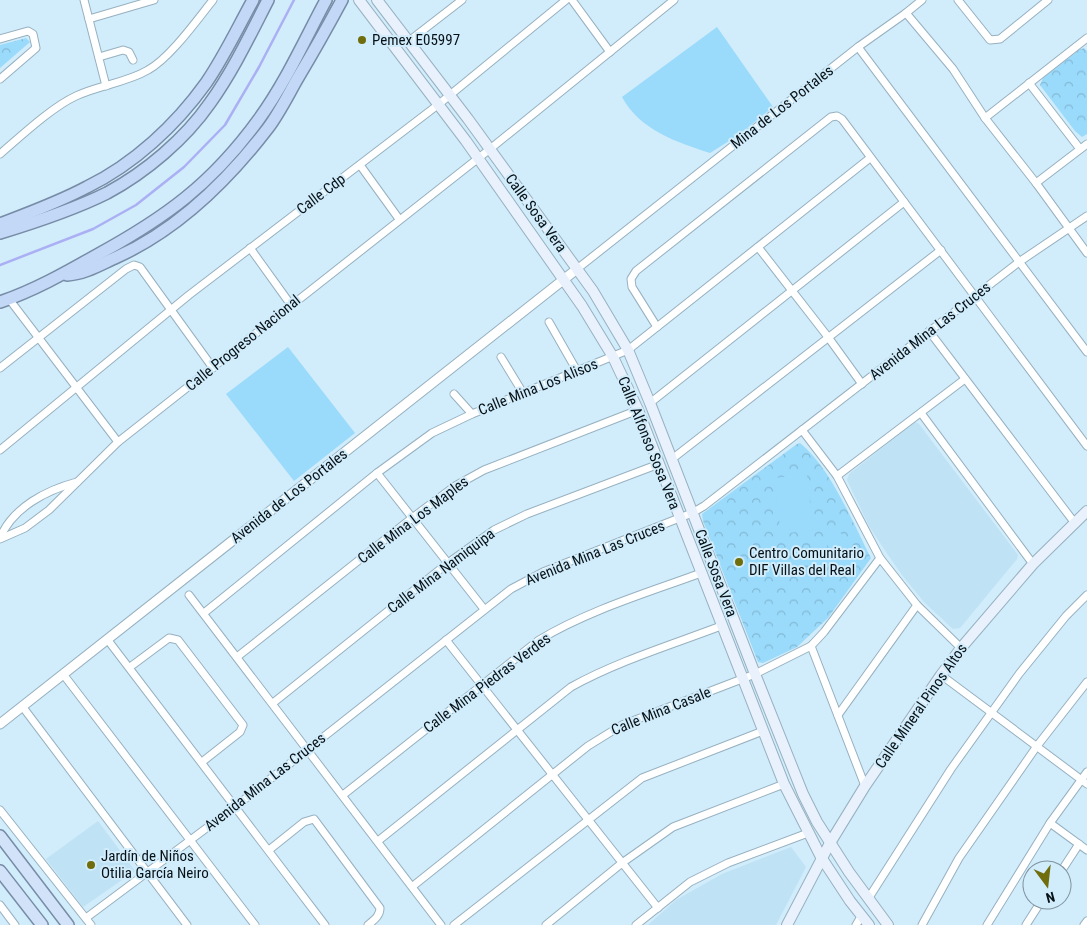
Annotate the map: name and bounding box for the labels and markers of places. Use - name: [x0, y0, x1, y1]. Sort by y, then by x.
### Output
- place label: Pemex E05997: [372, 31, 460, 49]
- marker: Pemex E05997: [356, 34, 368, 46]
- place label: Centro Comunitario DIF Villas del Real: [749, 544, 864, 579]
- marker: Centro Comunitario DIF Villas del Real: [733, 556, 745, 568]
- place label: Jardín de Niños Otilia García Neiro: [101, 847, 209, 882]
- marker: Jardín de Niños Otilia García Neiro: [85, 859, 97, 871]

